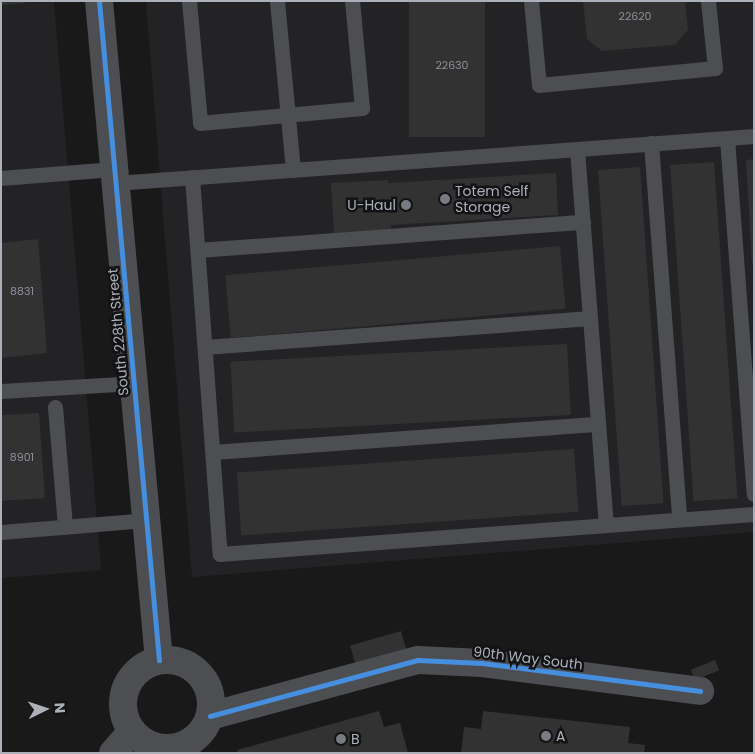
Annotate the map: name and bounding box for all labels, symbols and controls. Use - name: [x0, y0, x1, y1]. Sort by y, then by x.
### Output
- house number: 22620: [619, 9, 651, 23]
- house number: 22630: [435, 58, 469, 72]
- place label: Totem Self Storage: [455, 183, 528, 216]
- marker: Totem Self Storage: [439, 193, 451, 205]
- place label: U-Haul: [347, 197, 396, 213]
- marker: U-Haul: [400, 199, 412, 211]
- street label: South 228th Street: [104, 268, 132, 396]
- house number: 8831: [10, 284, 34, 298]
- house number: 8901: [10, 450, 34, 464]
- street label: 90th Way South: [472, 643, 584, 673]
- north arrow: [20, 684, 70, 734]
- text: N: [50, 702, 70, 714]
- place label: A: [556, 728, 565, 744]
- marker: A: [540, 730, 552, 742]
- place label: B: [351, 731, 360, 747]
- marker: B: [335, 733, 347, 745]

